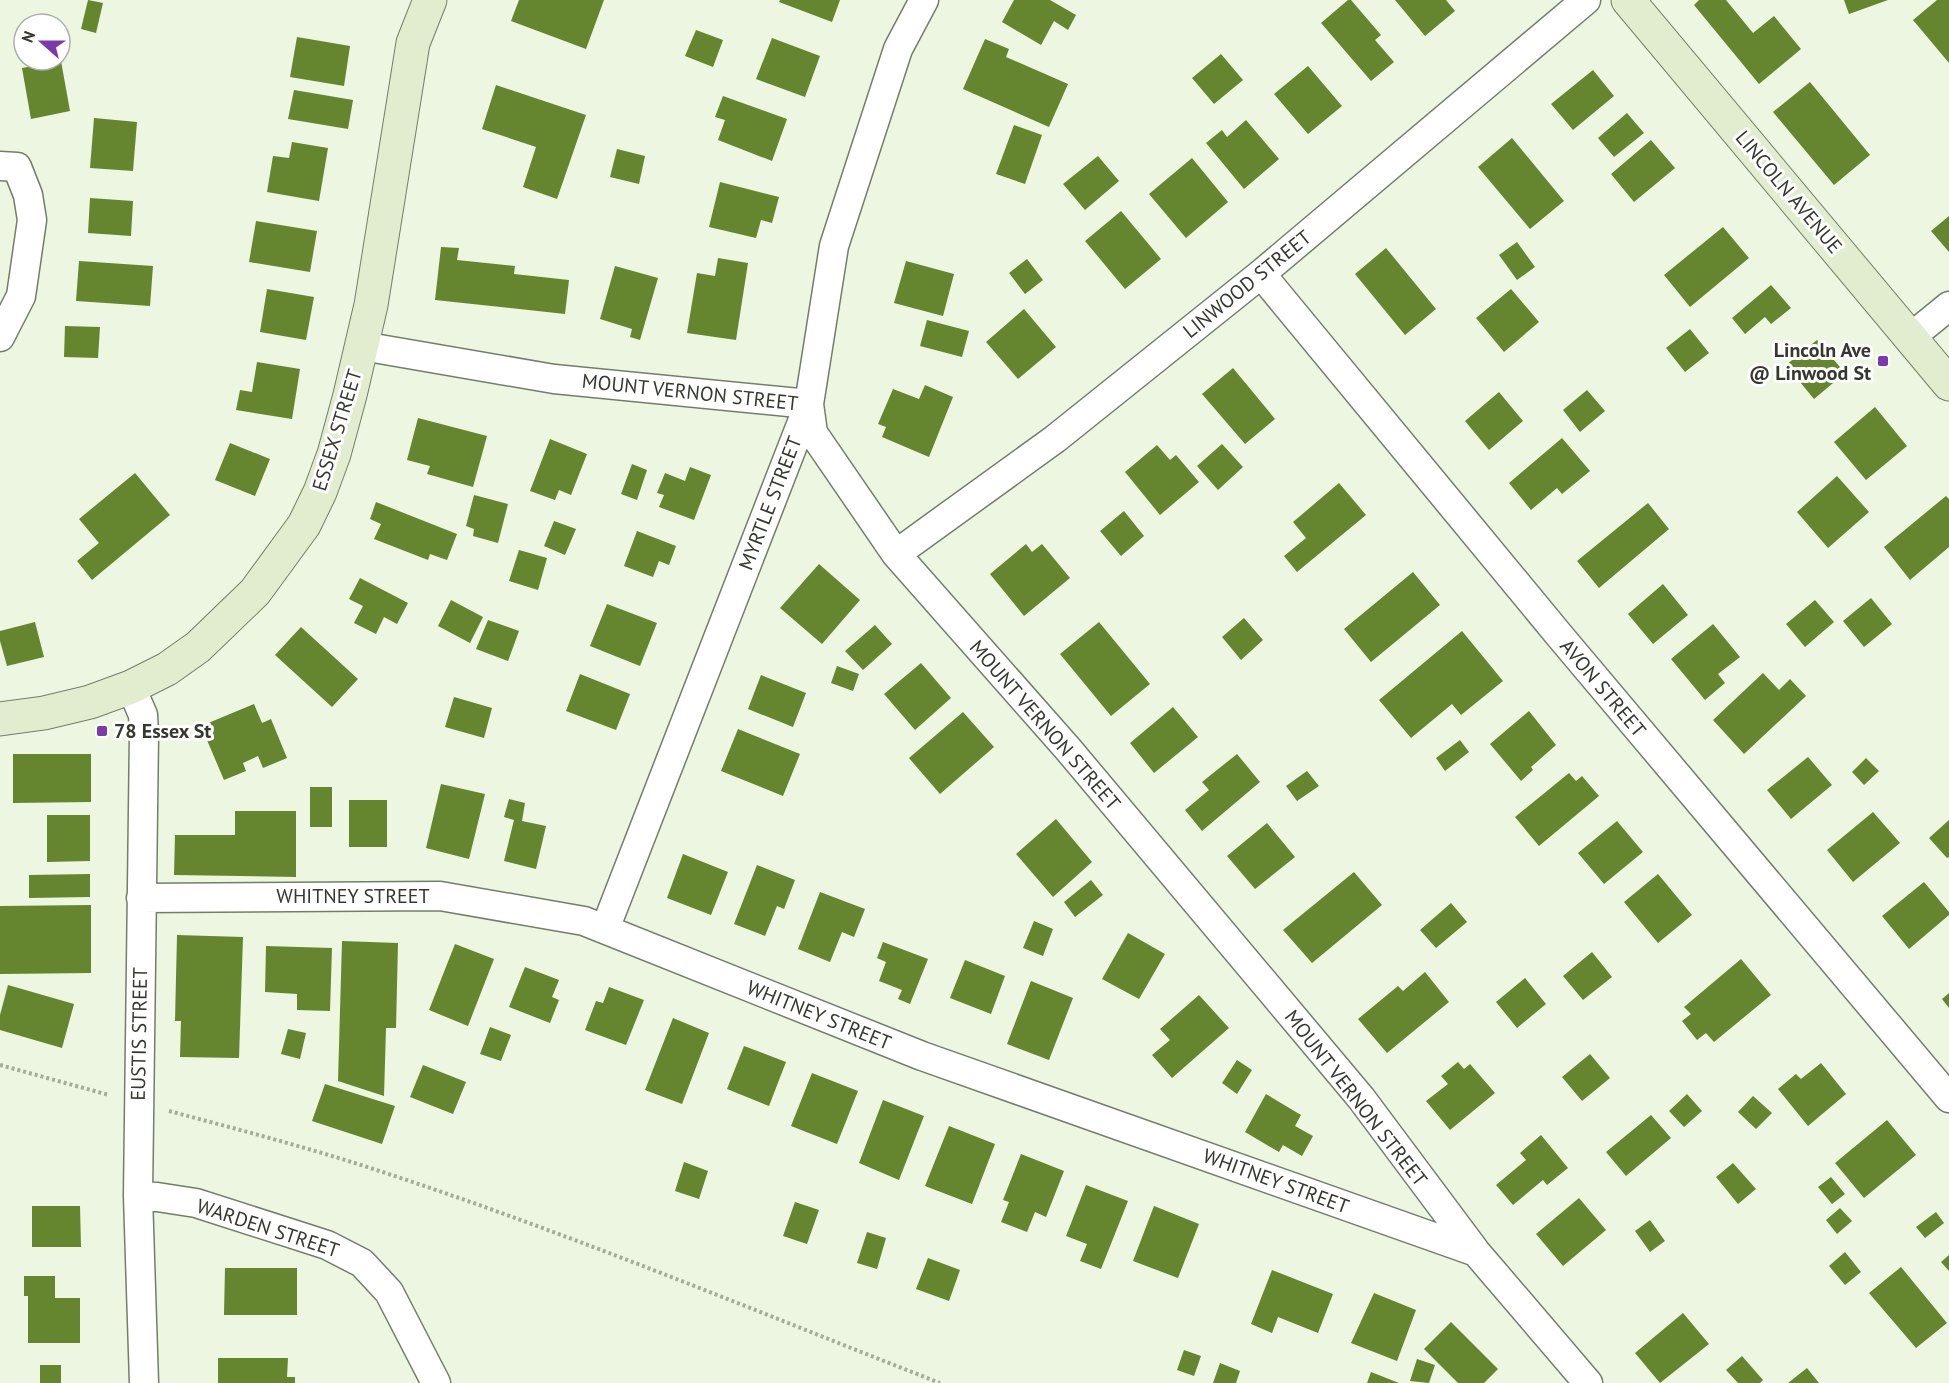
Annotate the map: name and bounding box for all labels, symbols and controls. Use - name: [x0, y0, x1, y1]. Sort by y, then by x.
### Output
- north arrow: [12, 12, 72, 72]
- text: N: [17, 28, 39, 45]
- street label: LINCOLN AVENUE: [1730, 125, 1848, 259]
- street label: LINWOOD STREET: [1178, 224, 1316, 344]
- place label: Lincoln Ave @ Linwood St: [1749, 337, 1871, 386]
- marker: Lincoln Ave @ Linwood St: [1876, 354, 1890, 368]
- street label: ESSEX STREET: [306, 366, 368, 494]
- street label: MOUNT VERNON STREET: [581, 368, 799, 416]
- street label: MYRTLE STREET: [733, 432, 807, 574]
- street label: AVON STREET: [1554, 634, 1652, 742]
- street label: MOUNT VERNON STREET: [964, 635, 1126, 815]
- place label: 78 Essex St: [114, 718, 211, 744]
- marker: 78 Essex St: [95, 724, 109, 738]
- street label: WHITNEY STREET: [276, 883, 430, 909]
- street label: EUSTIS STREET: [125, 967, 153, 1101]
- street label: WHITNEY STREET: [743, 974, 895, 1056]
- street label: MOUNT VERNON STREET: [1279, 1004, 1433, 1192]
- street label: WHITNEY STREET: [1200, 1143, 1352, 1219]
- street label: WARDEN STREET: [193, 1193, 343, 1263]

